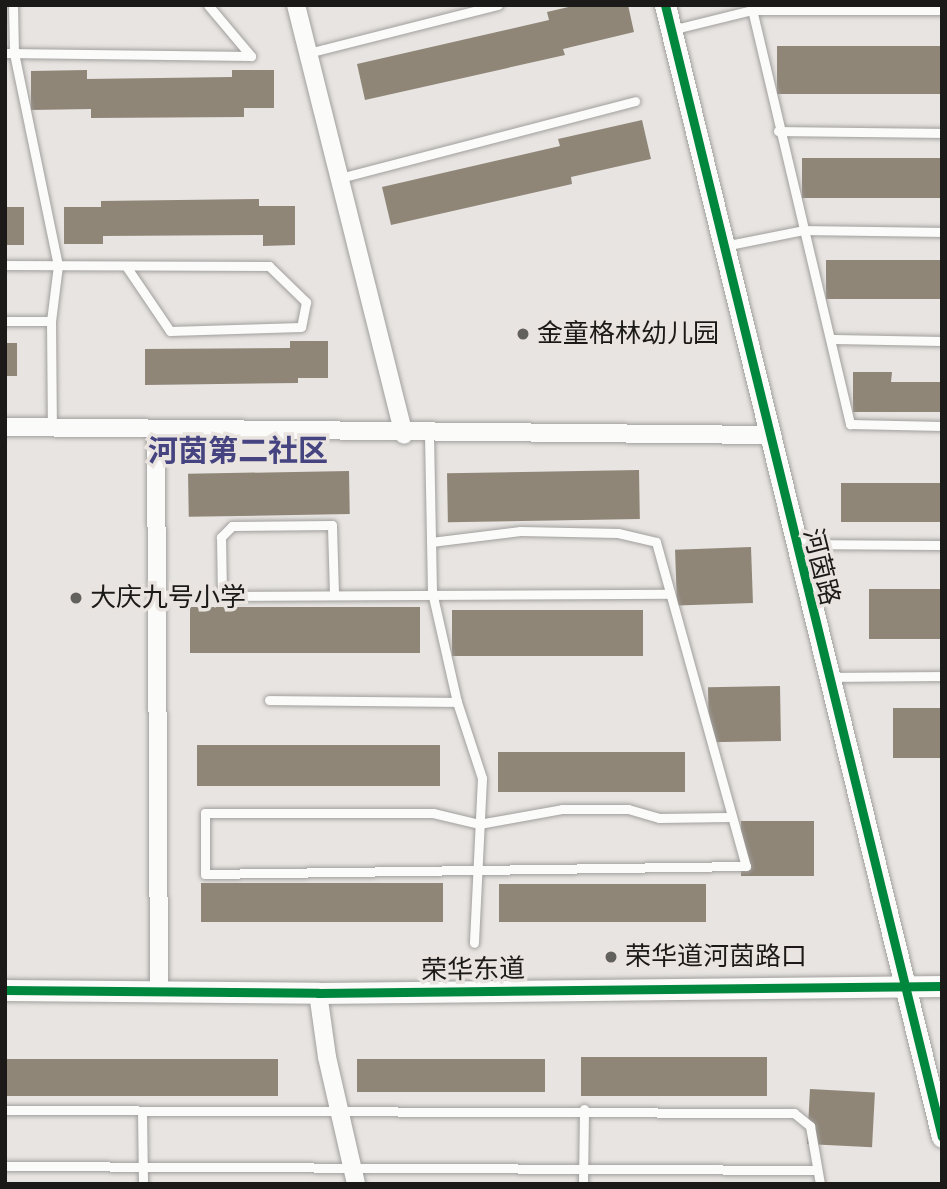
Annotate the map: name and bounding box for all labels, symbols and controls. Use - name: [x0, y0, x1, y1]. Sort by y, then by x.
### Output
- place label: 金童格林幼儿园: [537, 318, 719, 350]
- marker: 金童格林幼儿园: [515, 326, 531, 342]
- district label: 河茵第二社区: [148, 433, 328, 469]
- street label: 河茵路: [796, 525, 846, 609]
- place label: 大庆九号小学: [90, 582, 246, 614]
- marker: 大庆九号小学: [68, 590, 84, 606]
- place label: 荣华道河茵路口: [625, 941, 807, 973]
- marker: 荣华道河茵路口: [603, 949, 619, 965]
- street label: 荣华东道: [421, 953, 525, 987]

